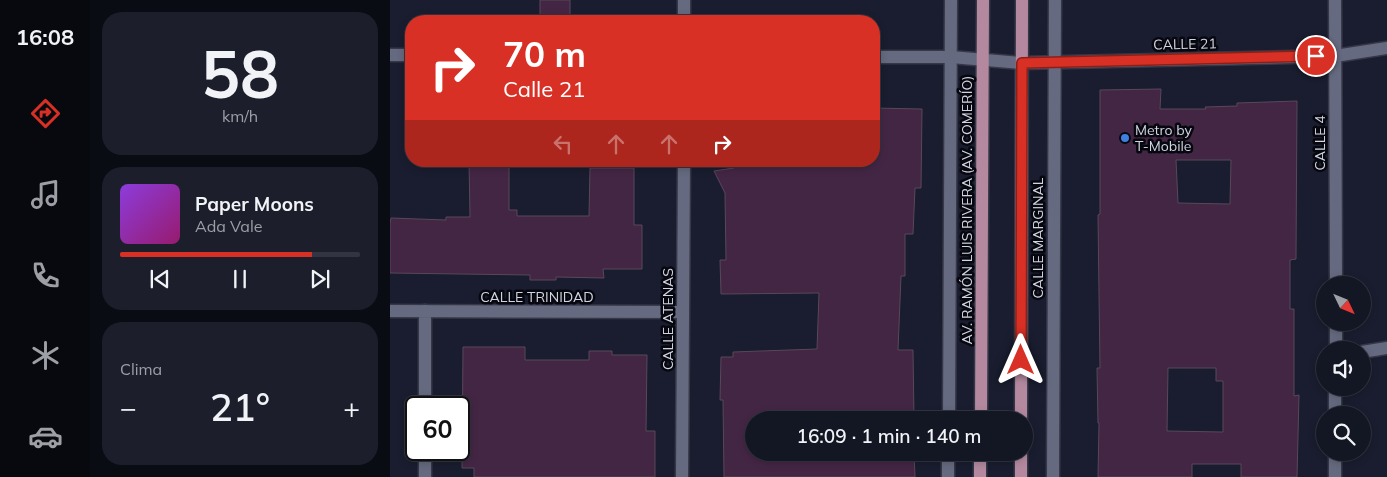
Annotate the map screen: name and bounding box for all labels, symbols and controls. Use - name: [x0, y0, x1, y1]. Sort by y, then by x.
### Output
- text: 16:08: [16, 23, 74, 51]
- text: 70 m: [503, 32, 586, 76]
- text: 58: [201, 33, 279, 114]
- street label: CALLE 21: [1153, 34, 1217, 54]
- icon: right: [420, 35, 485, 100]
- pin: [1295, 35, 1337, 77]
- icon: arrive: [1302, 42, 1330, 70]
- text: Calle 21: [503, 75, 585, 103]
- street label: AV. RAMÓN LUIS RIVERA (AV. COMERÍO): [958, 75, 976, 345]
- icon: directions: [28, 96, 63, 131]
- text: km/h: [222, 106, 258, 126]
- street label: CALLE 4: [1311, 115, 1329, 171]
- place label: Metro by T-Mobile: [1135, 121, 1192, 155]
- icon: left: [549, 130, 577, 158]
- icon: ahead: [602, 130, 630, 158]
- icon: ahead: [655, 130, 683, 158]
- icon: right: [708, 130, 736, 158]
- marker: Metro by T-Mobile: [1119, 132, 1131, 144]
- icon: music: [28, 177, 63, 212]
- street label: CALLE MARGINAL: [1029, 177, 1047, 298]
- text: Paper Moons: [195, 192, 314, 216]
- text: Ada Vale: [195, 216, 262, 236]
- icon: phone: [28, 258, 63, 293]
- icon: previous: [146, 265, 174, 293]
- icon: pause: [226, 265, 254, 293]
- icon: next: [306, 265, 334, 293]
- street label: CALLE ATENAS: [659, 268, 677, 370]
- north arrow: [1316, 276, 1371, 331]
- map controls: [1316, 276, 1371, 461]
- street label: CALLE TRINIDAD: [480, 288, 594, 306]
- position arrow: [994, 333, 1046, 385]
- icon: climate: [28, 338, 63, 373]
- button: sound: [1316, 341, 1371, 396]
- text: Clima: [120, 359, 162, 379]
- text: 21°: [210, 383, 270, 431]
- text: −: [120, 390, 137, 425]
- text: +: [343, 390, 360, 425]
- speed limit sign: 60: [405, 396, 470, 461]
- button: search: [1316, 406, 1371, 461]
- icon: car: [28, 419, 63, 454]
- text: 16:09 · 1 min · 140 m: [796, 424, 982, 448]

